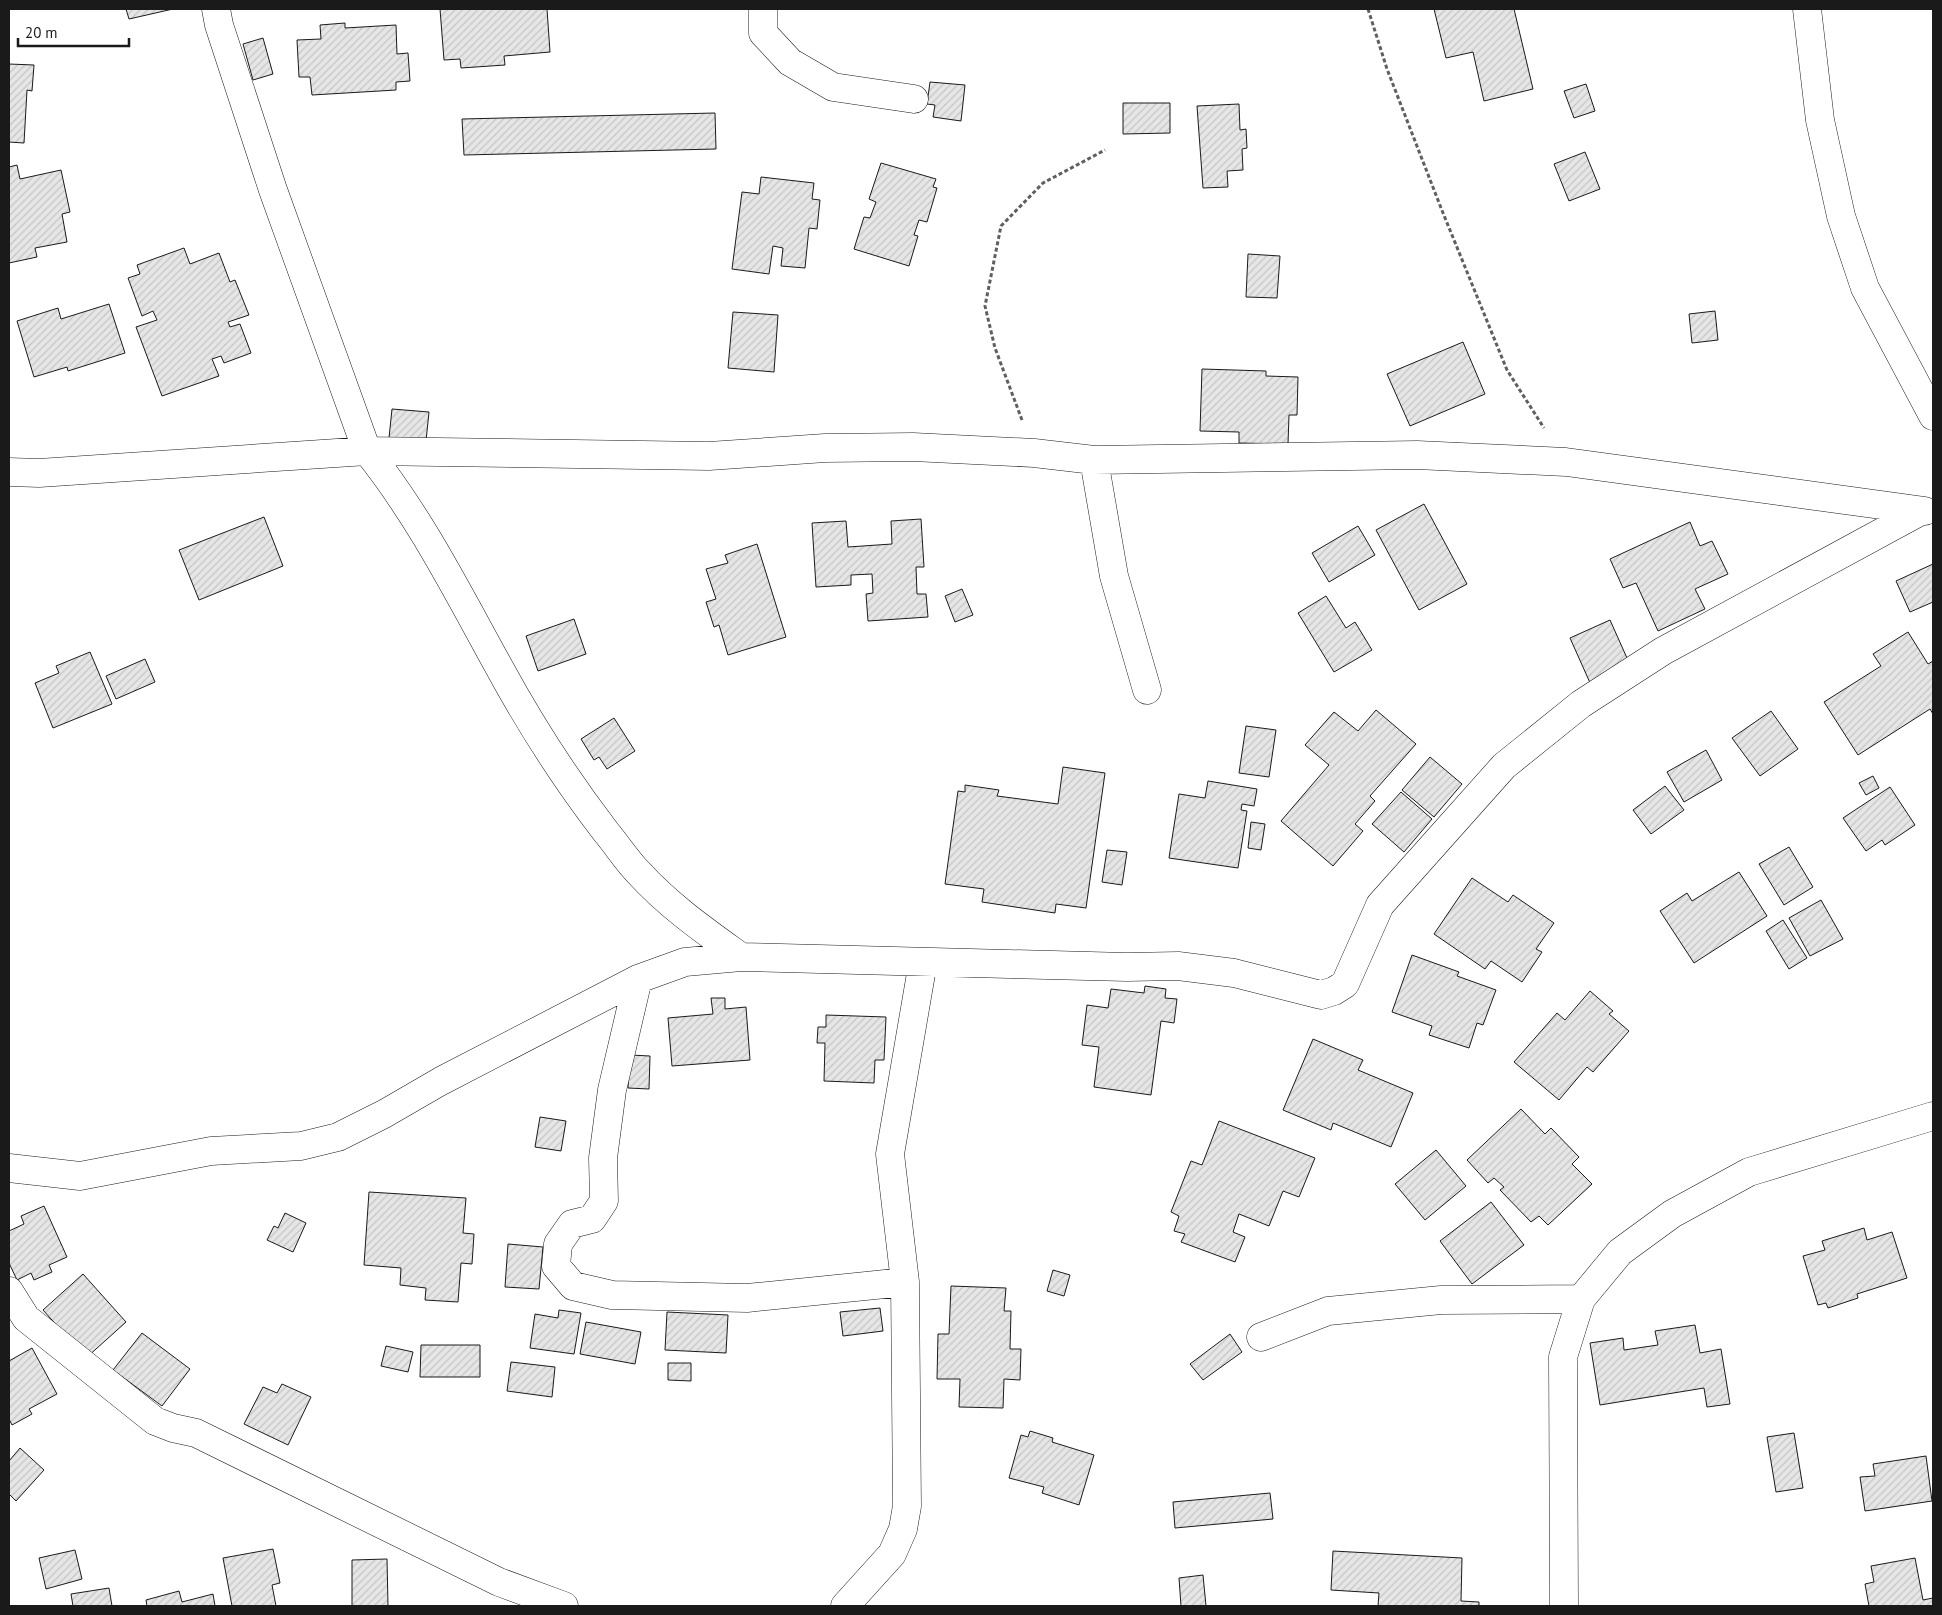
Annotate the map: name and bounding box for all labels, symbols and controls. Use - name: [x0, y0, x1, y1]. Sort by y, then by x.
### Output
- scale bar: [18, 15, 129, 47]
- text: 20 m: [25, 23, 58, 42]

